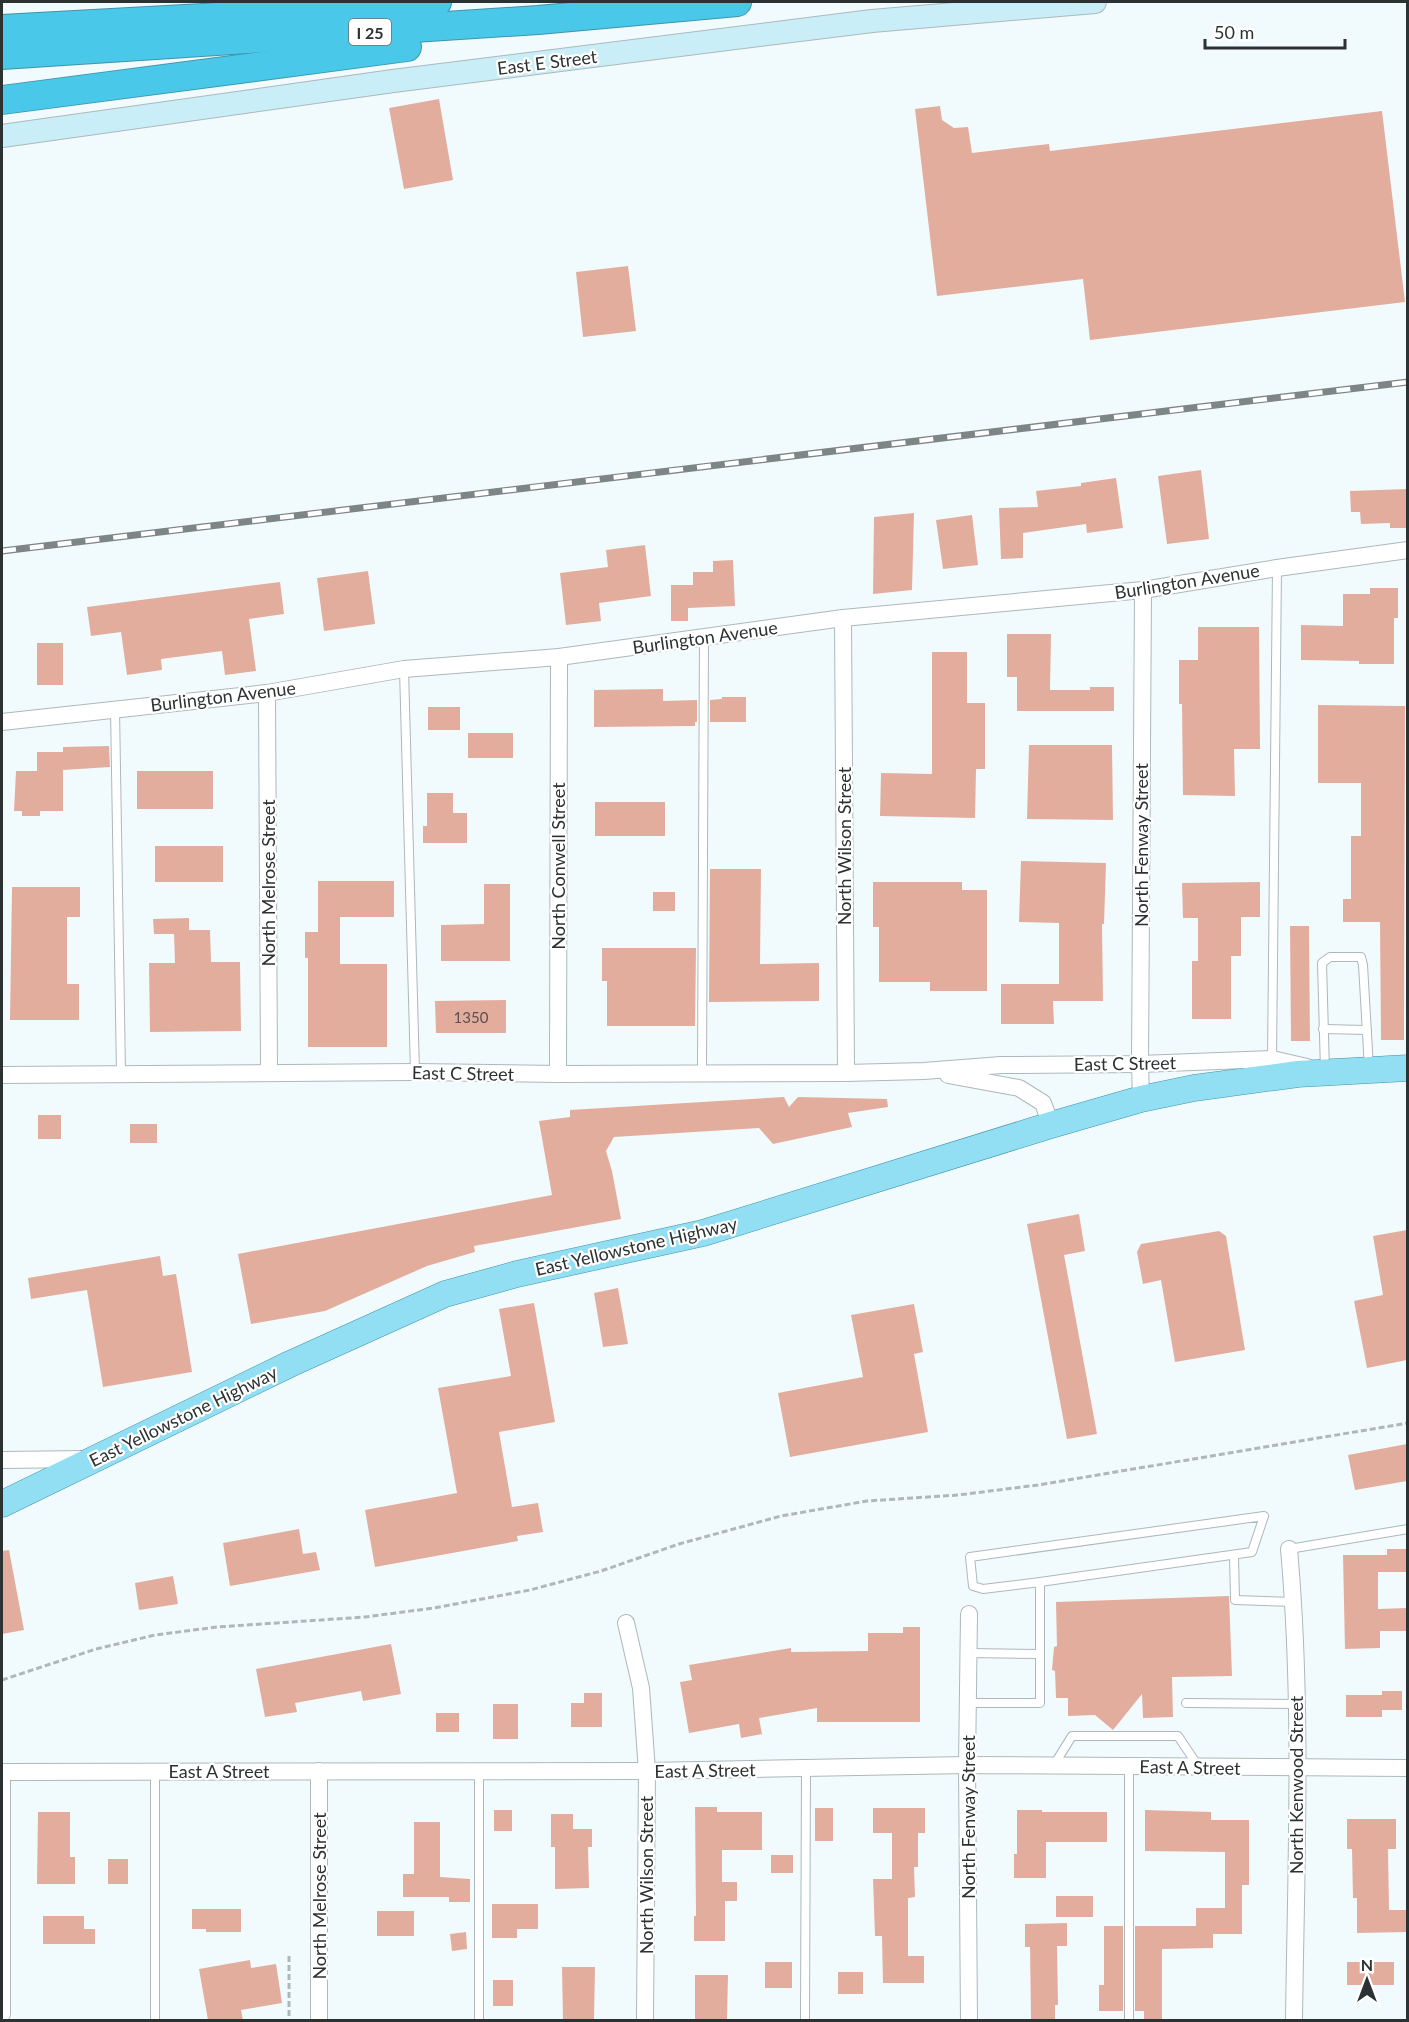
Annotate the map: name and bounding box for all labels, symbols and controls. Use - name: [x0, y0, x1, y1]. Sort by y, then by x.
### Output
- scale bar: [1205, 12, 1344, 50]
- road number: I 25: [349, 19, 391, 45]
- text: 50 m: [1214, 21, 1254, 43]
- street label: East E Street: [496, 45, 599, 79]
- street label: Burlington Avenue: [1113, 559, 1261, 603]
- street label: Burlington Avenue: [631, 616, 779, 658]
- street label: Burlington Avenue: [149, 676, 297, 716]
- street label: North Fenway Street: [1130, 763, 1152, 927]
- street label: North Wilson Street: [833, 766, 855, 925]
- street label: North Conwell Street: [547, 782, 569, 950]
- street label: North Melrose Street: [257, 799, 279, 967]
- house number: 1350: [454, 1008, 489, 1026]
- street label: East C Street: [1074, 1051, 1177, 1075]
- street label: East C Street: [412, 1061, 515, 1085]
- street label: East Yellowstone Highway: [533, 1212, 740, 1280]
- street label: East Yellowstone Highway: [85, 1360, 281, 1471]
- street label: North Kenwood Street: [1285, 1695, 1307, 1874]
- street label: North Fenway Street: [957, 1735, 979, 1899]
- street label: East A Street: [1139, 1755, 1241, 1779]
- street label: East A Street: [654, 1758, 756, 1782]
- street label: East A Street: [168, 1760, 270, 1782]
- street label: North Wilson Street: [635, 1795, 657, 1954]
- street label: North Melrose Street: [308, 1812, 330, 1980]
- north arrow: [1337, 1950, 1397, 2010]
- text: N: [1361, 1955, 1373, 1974]

